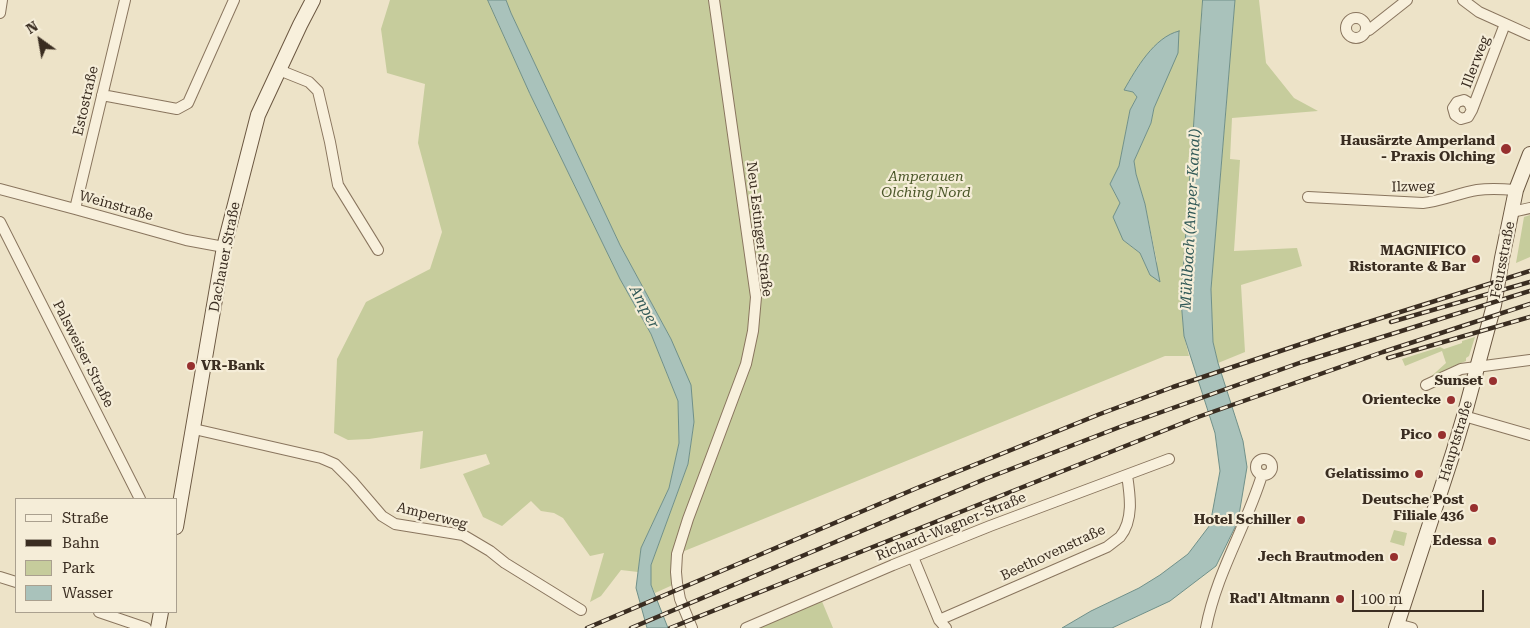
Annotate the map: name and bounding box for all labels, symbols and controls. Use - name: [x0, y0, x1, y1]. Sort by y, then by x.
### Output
- north arrow: [15, 15, 65, 65]
- text: N: [23, 18, 41, 37]
- street label: Illerweg: [1458, 34, 1494, 90]
- street label: Estostraße: [70, 65, 102, 137]
- water label: Mühlbach (Amper-Kanal): [1177, 128, 1205, 310]
- place label: Hausärzte Amperland - Praxis Olching: [1340, 133, 1495, 166]
- marker: Hausärzte Amperland - Praxis Olching: [1499, 142, 1513, 156]
- street label: Neu-Estinger Straße: [742, 160, 776, 298]
- park label: Amperauen Olching Nord: [881, 169, 971, 202]
- street label: Ilzweg: [1391, 178, 1435, 196]
- street label: Weinstraße: [77, 187, 155, 225]
- street label: Dachauer Straße: [206, 200, 244, 314]
- street label: Feursstraße: [1487, 220, 1519, 300]
- place label: MAGNIFICO Ristorante & Bar: [1349, 243, 1466, 276]
- marker: MAGNIFICO Ristorante & Bar: [1470, 253, 1482, 265]
- water label: Amper: [625, 282, 663, 332]
- street label: Palsweiser Straße: [49, 298, 117, 410]
- place label: VR-Bank: [201, 358, 265, 374]
- marker: VR-Bank: [185, 360, 197, 372]
- place label: Sunset: [1434, 373, 1483, 389]
- marker: Sunset: [1487, 375, 1499, 387]
- place label: Orientecke: [1362, 392, 1441, 408]
- marker: Orientecke: [1445, 394, 1457, 406]
- street label: Hauptstraße: [1436, 399, 1476, 483]
- place label: Pico: [1400, 427, 1432, 443]
- marker: Pico: [1436, 429, 1448, 441]
- place label: Gelatissimo: [1325, 466, 1409, 482]
- marker: Gelatissimo: [1413, 468, 1425, 480]
- street label: Richard-Wagner-Straße: [873, 489, 1029, 565]
- place label: Deutsche Post Filiale 436: [1362, 492, 1464, 524]
- legend: [15, 498, 178, 613]
- street label: Amperweg: [395, 499, 469, 533]
- marker: Deutsche Post Filiale 436: [1468, 502, 1480, 514]
- text: Straße: [62, 509, 109, 527]
- place label: Hotel Schiller: [1194, 512, 1291, 528]
- marker: Hotel Schiller: [1295, 514, 1307, 526]
- street label: Beethovenstraße: [998, 521, 1108, 585]
- place label: Edessa: [1433, 533, 1482, 549]
- text: Bahn: [62, 534, 99, 552]
- marker: Edessa: [1486, 535, 1498, 547]
- place label: Jech Brautmoden: [1258, 549, 1384, 565]
- marker: Jech Brautmoden: [1388, 551, 1400, 563]
- text: Park: [62, 559, 95, 577]
- scale bar: [1355, 580, 1488, 612]
- text: Wasser: [62, 584, 113, 602]
- text: 100 m: [1360, 590, 1403, 608]
- place label: Rad'l Altmann: [1230, 591, 1330, 607]
- marker: Rad'l Altmann: [1334, 593, 1346, 605]

